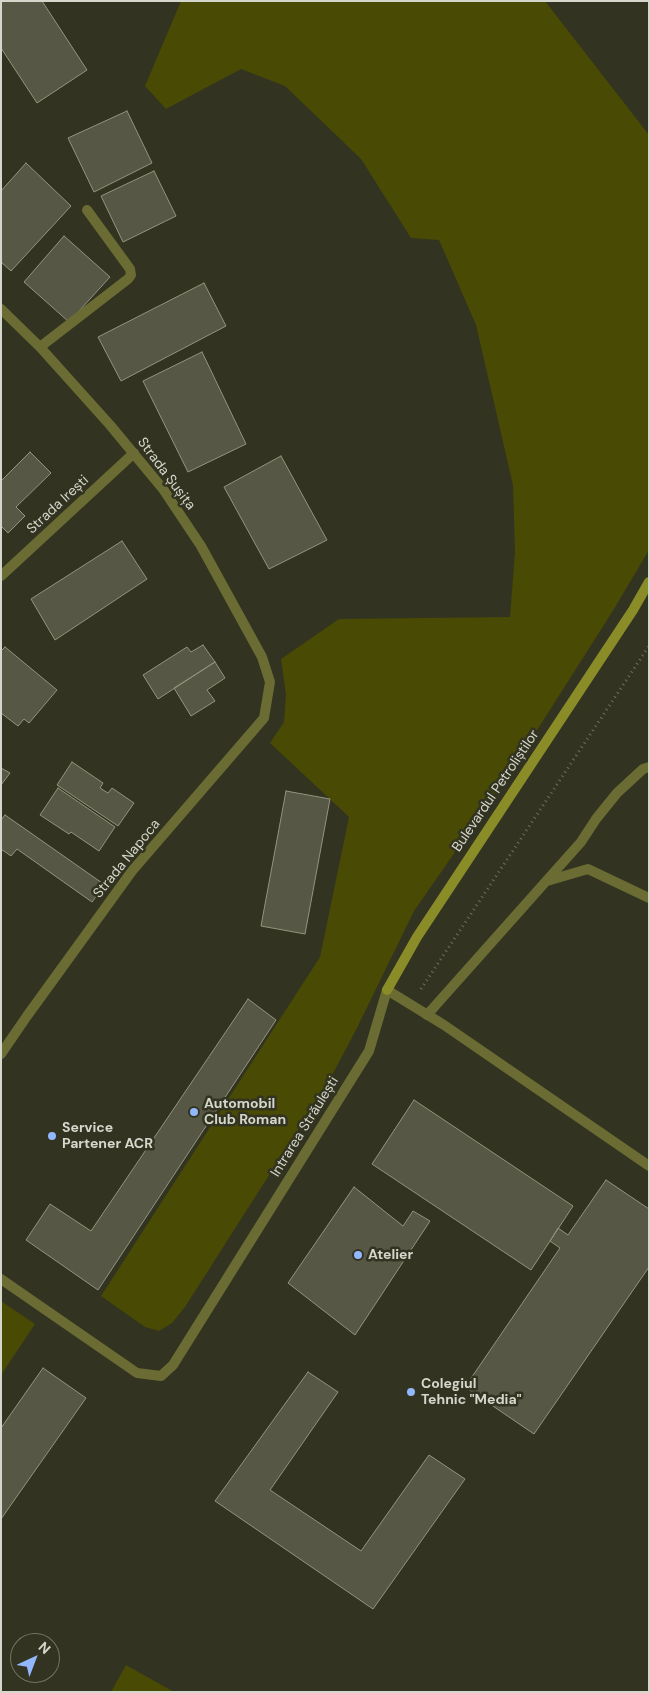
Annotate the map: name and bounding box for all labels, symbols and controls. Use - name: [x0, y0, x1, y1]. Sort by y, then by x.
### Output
- street label: Strada Șușița: [133, 435, 199, 513]
- street label: Strada Irești: [24, 472, 92, 538]
- street label: Bulevardul Petroliștilor: [449, 727, 543, 855]
- street label: Strada Napoca: [90, 816, 164, 902]
- street label: Intrarea Străulești: [267, 1074, 343, 1180]
- place label: Automobil Club Roman: [204, 1096, 286, 1128]
- marker: Automobil Club Roman: [188, 1106, 200, 1118]
- place label: Service Partener ACR: [62, 1120, 153, 1152]
- marker: Service Partener ACR: [46, 1130, 58, 1142]
- place label: Atelier: [368, 1247, 413, 1263]
- marker: Atelier: [352, 1249, 364, 1261]
- place label: Colegiul Tehnic "Media": [421, 1376, 522, 1408]
- marker: Colegiul Tehnic "Media": [405, 1386, 417, 1398]
- north arrow: [10, 1633, 60, 1683]
- text: N: [35, 1638, 54, 1658]

